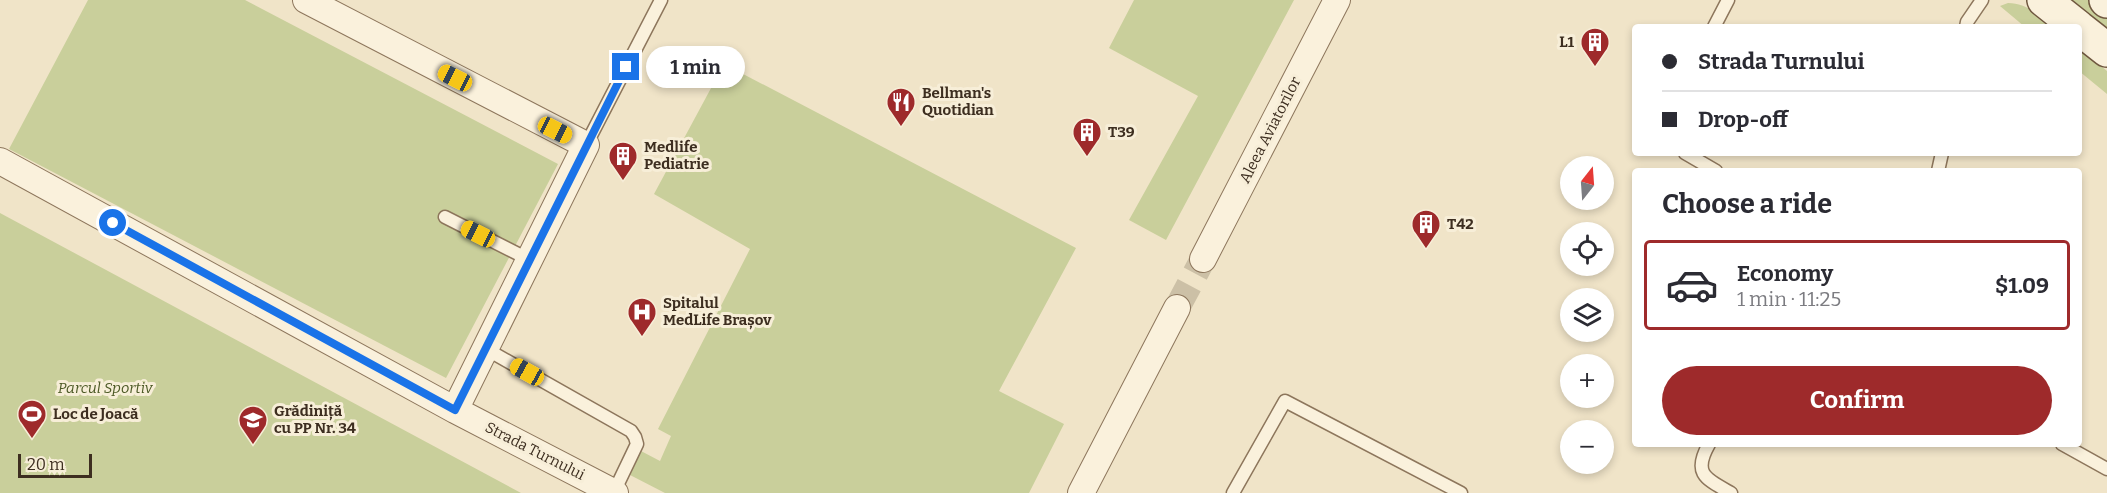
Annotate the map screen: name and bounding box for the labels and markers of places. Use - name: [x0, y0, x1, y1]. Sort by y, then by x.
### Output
- building icon: L1: [1579, 26, 1611, 68]
- place label: L1: [1559, 33, 1575, 51]
- place label: Bellman's Quotidian: [922, 84, 994, 119]
- restaurant icon: Bellman's Quotidian: [885, 86, 917, 128]
- building icon: T39: [1071, 116, 1103, 158]
- place label: T39: [1108, 123, 1135, 141]
- place label: Medlife Pediatrie: [644, 138, 709, 173]
- building icon: Medlife Pediatrie: [607, 140, 639, 182]
- building icon: T42: [1410, 208, 1442, 250]
- place label: T42: [1447, 215, 1474, 233]
- place label: Spitalul MedLife Brașov: [663, 294, 772, 330]
- hospital icon: Spitalul MedLife Brașov: [626, 296, 658, 338]
- sports icon: Loc de Joacă: [16, 398, 48, 440]
- place label: Grădiniță cu PP Nr. 34: [274, 402, 356, 437]
- school or university icon: Grădiniță cu PP Nr. 34: [237, 404, 269, 446]
- place label: Loc de Joacă: [53, 405, 139, 423]

